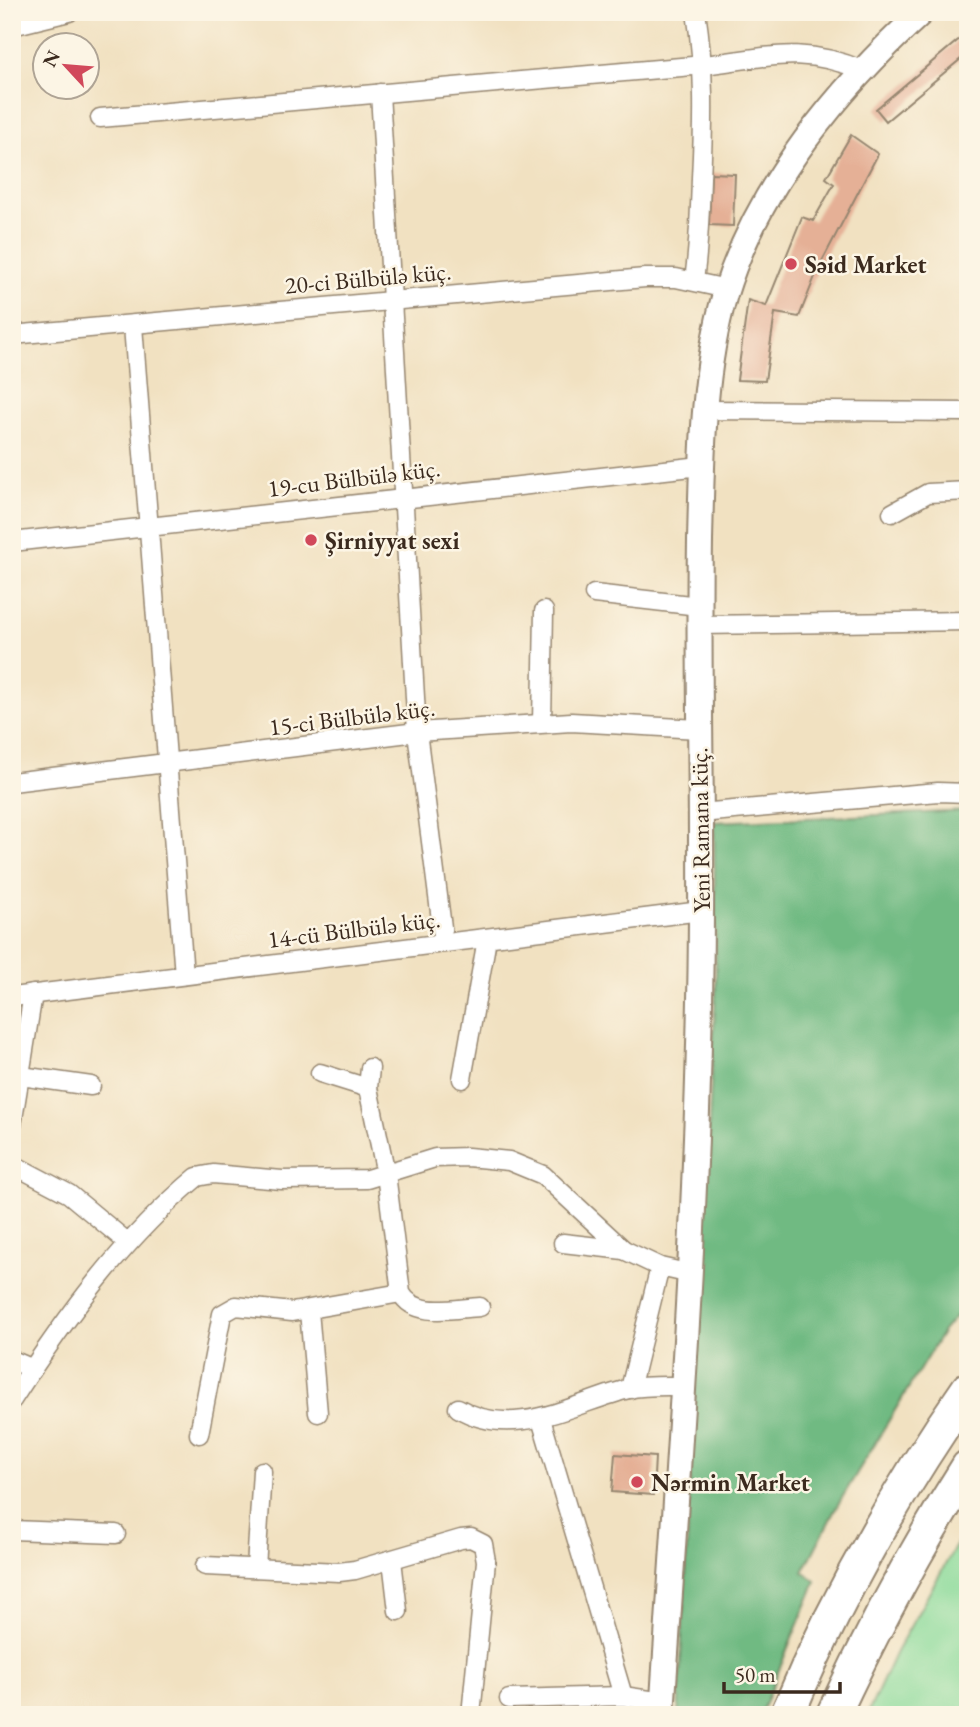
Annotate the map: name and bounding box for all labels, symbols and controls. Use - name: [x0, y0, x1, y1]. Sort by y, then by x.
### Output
- north arrow: [32, 32, 102, 102]
- text: N: [37, 46, 66, 71]
- place label: Səid Market: [805, 249, 927, 280]
- street label: 20-ci Bülbülə küç.: [283, 255, 453, 301]
- marker: Səid Market: [783, 256, 799, 272]
- street label: 19-cu Bülbülə küç.: [266, 452, 442, 504]
- place label: Şirniyyat sexi: [325, 525, 460, 557]
- marker: Şirniyyat sexi: [303, 532, 319, 548]
- street label: 15-ci Bülbülə küç.: [267, 691, 437, 743]
- street label: Yeni Ramana küç.: [683, 747, 717, 913]
- street label: 14-cü Bülbülə küç.: [266, 903, 442, 955]
- place label: Nərmin Market: [651, 1467, 810, 1498]
- marker: Nərmin Market: [629, 1474, 645, 1490]
- scale bar: [724, 1650, 840, 1694]
- text: 50 m: [735, 1661, 776, 1688]

